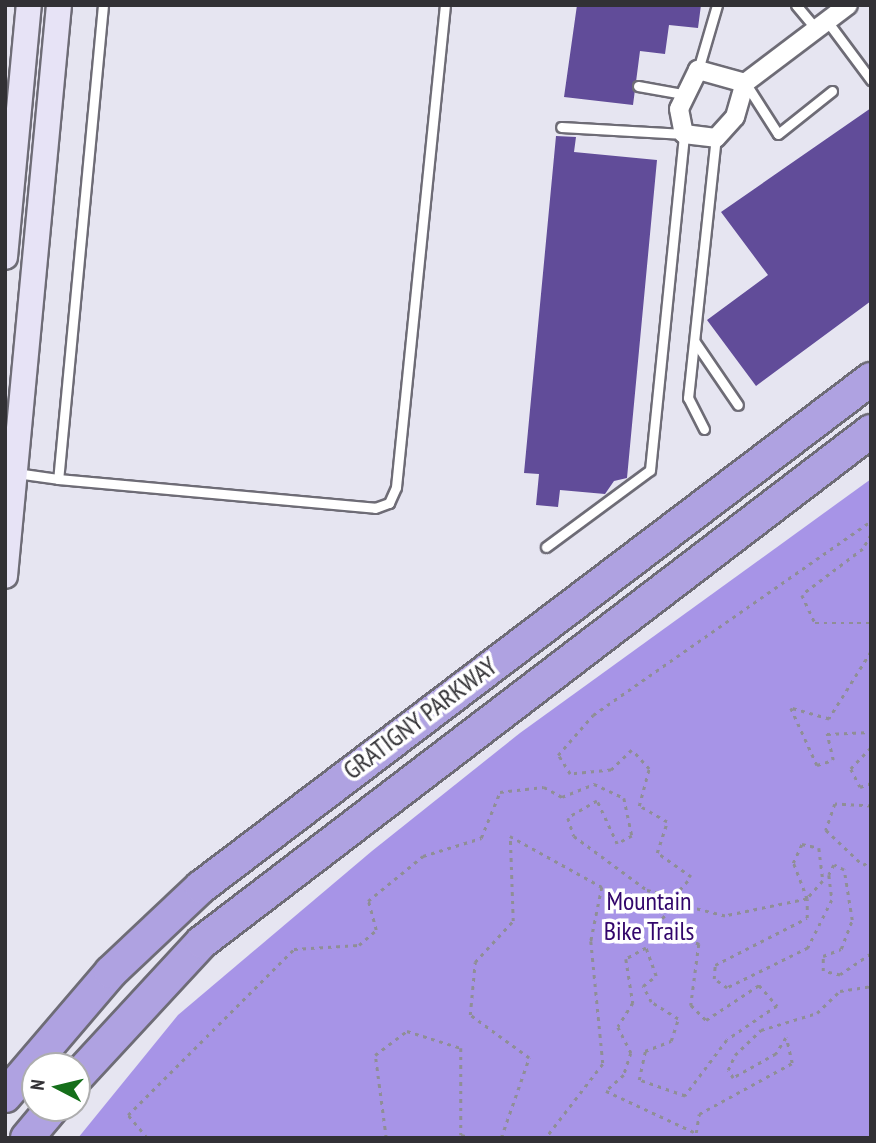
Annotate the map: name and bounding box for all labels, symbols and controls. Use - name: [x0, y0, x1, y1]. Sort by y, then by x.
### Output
- street label: GRATIGNY PARKWAY: [337, 650, 503, 786]
- park label: Mountain Bike Trails: [603, 885, 695, 946]
- north arrow: [21, 1052, 91, 1122]
- text: N: [25, 1078, 50, 1091]

